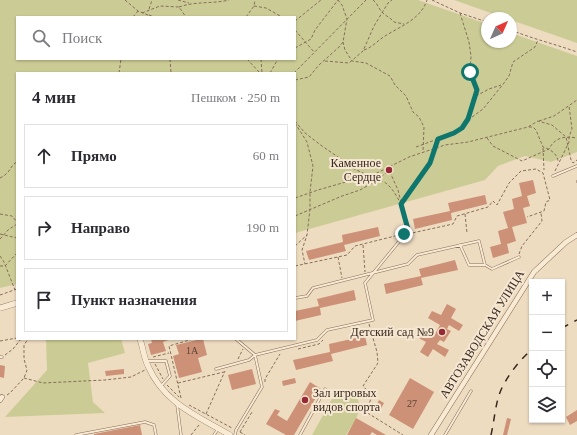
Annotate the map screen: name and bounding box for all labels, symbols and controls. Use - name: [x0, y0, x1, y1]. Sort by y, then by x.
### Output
- north arrow: [481, 12, 517, 48]
- search box: [16, 16, 296, 60]
- icon: search: [30, 27, 52, 49]
- text: Поиск: [62, 30, 102, 46]
- route start: [461, 63, 479, 81]
- text: 4 мин: [32, 88, 76, 107]
- text: Пешком · 250 m: [191, 90, 280, 105]
- icon: ahead: [33, 145, 55, 167]
- text: Прямо: [71, 148, 117, 164]
- text: 60 m: [253, 148, 279, 163]
- place label: Каменное Сердце: [331, 156, 381, 184]
- marker: Каменное Сердце: [384, 165, 394, 175]
- icon: right: [33, 217, 55, 239]
- text: Направо: [71, 220, 130, 236]
- text: 190 m: [246, 220, 279, 235]
- route end: [395, 225, 413, 243]
- street label: АВТОЗАВОДСКАЯ УЛИЦА: [437, 267, 527, 401]
- map controls: [529, 279, 565, 423]
- button: +: [529, 279, 565, 315]
- icon: arrive: [33, 289, 55, 311]
- text: Пункт назначения: [71, 292, 197, 308]
- button: −: [529, 315, 565, 351]
- place label: Детский сад №9: [351, 325, 434, 339]
- marker: Детский сад №9: [437, 327, 447, 337]
- house number: 1А: [186, 345, 199, 356]
- button: locate: [529, 351, 565, 387]
- place label: Зал игровых видов спорта: [313, 386, 381, 414]
- button: layers: [529, 387, 565, 423]
- marker: Зал игровых видов спорта: [300, 395, 310, 405]
- house number: 27: [407, 398, 417, 409]

